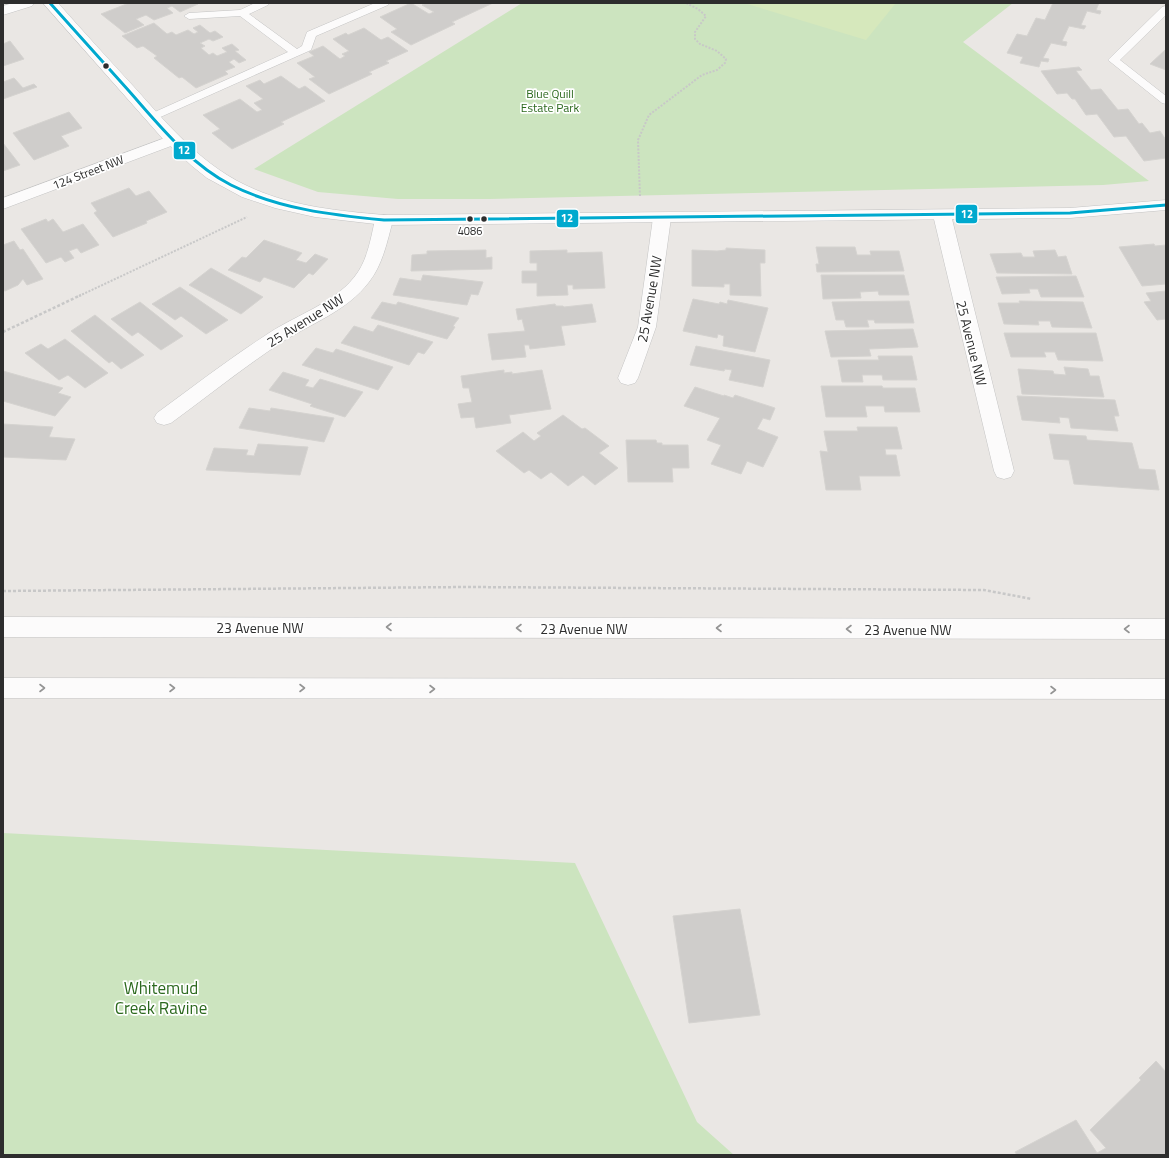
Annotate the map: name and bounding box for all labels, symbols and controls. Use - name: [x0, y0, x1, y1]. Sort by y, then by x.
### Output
- unlabelled marker: [101, 61, 111, 71]
- park label: Blue Quill Estate Park: [521, 84, 579, 117]
- line badge: 12: [173, 141, 196, 160]
- text: 12: [178, 142, 190, 158]
- street label: 124 Street NW: [50, 150, 127, 194]
- line badge: 12: [955, 204, 978, 224]
- text: 12: [961, 206, 973, 222]
- line badge: 12: [556, 209, 579, 228]
- text: 12: [561, 210, 573, 226]
- marker: 4086: [465, 214, 475, 224]
- unlabelled marker: [479, 214, 489, 224]
- place label: 4086: [458, 223, 482, 239]
- street label: 25 Avenue NW: [631, 254, 667, 344]
- street label: 25 Avenue NW: [262, 288, 348, 352]
- street label: 25 Avenue NW: [951, 298, 993, 388]
- street label: 23 Avenue NW: [216, 617, 304, 638]
- street label: 23 Avenue NW: [540, 618, 628, 639]
- street label: 23 Avenue NW: [864, 619, 952, 640]
- one-way arrow: [386, 623, 392, 631]
- one-way arrow: [516, 624, 522, 632]
- one-way arrow: [716, 624, 722, 632]
- one-way arrow: [846, 625, 852, 633]
- one-way arrow: [1124, 625, 1130, 633]
- one-way arrow: [39, 684, 45, 692]
- one-way arrow: [169, 684, 175, 692]
- one-way arrow: [299, 684, 305, 692]
- one-way arrow: [429, 685, 435, 693]
- one-way arrow: [1050, 686, 1056, 694]
- park label: Whitemud Creek Ravine: [115, 975, 207, 1021]

